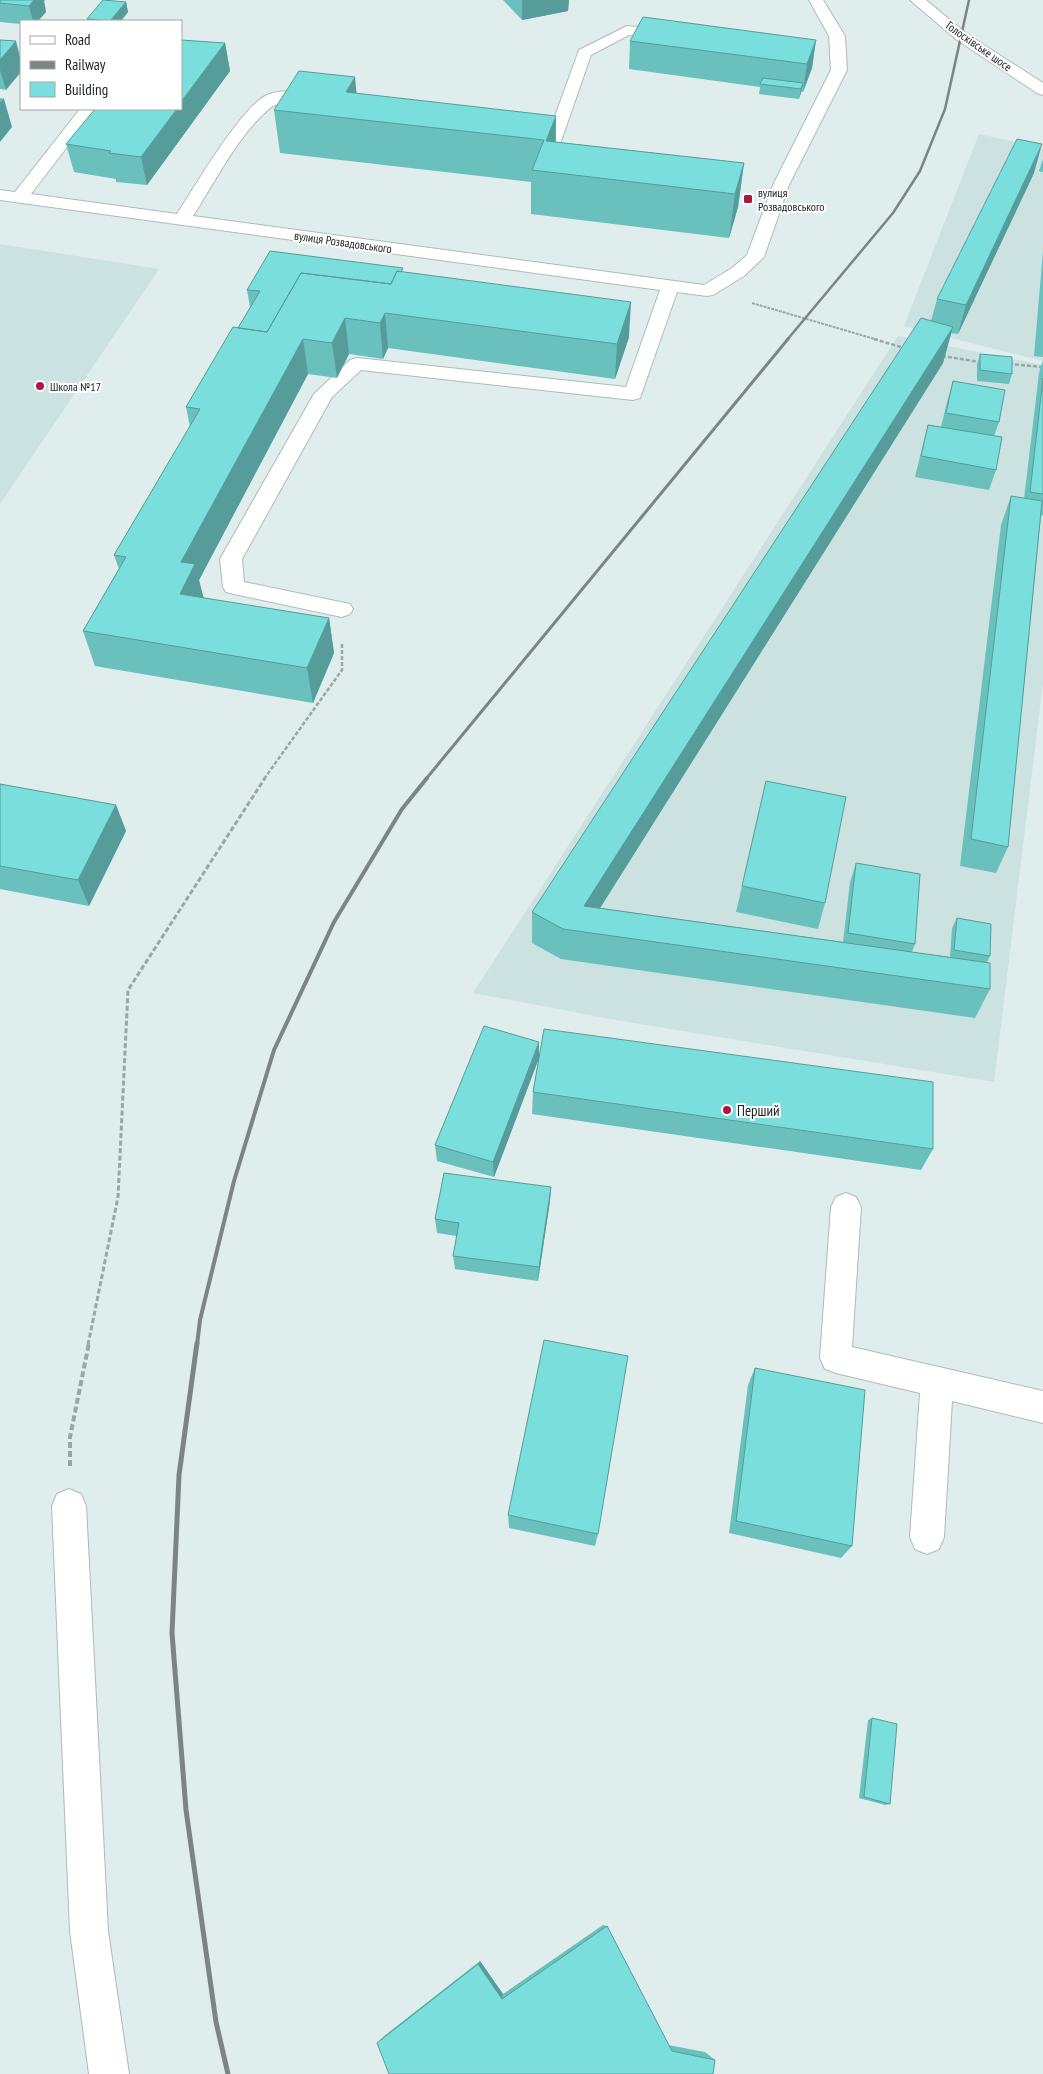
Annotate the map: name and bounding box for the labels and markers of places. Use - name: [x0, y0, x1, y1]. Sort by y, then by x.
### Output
- place label: вулиця Розвадовського: [758, 185, 825, 214]
- marker: вулиця Розвадовського: [742, 193, 754, 205]
- place label: Школа №17: [50, 379, 101, 394]
- marker: Школа №17: [34, 380, 46, 392]
- place label: Перший: [737, 1101, 780, 1120]
- marker: Перший: [721, 1104, 733, 1116]

